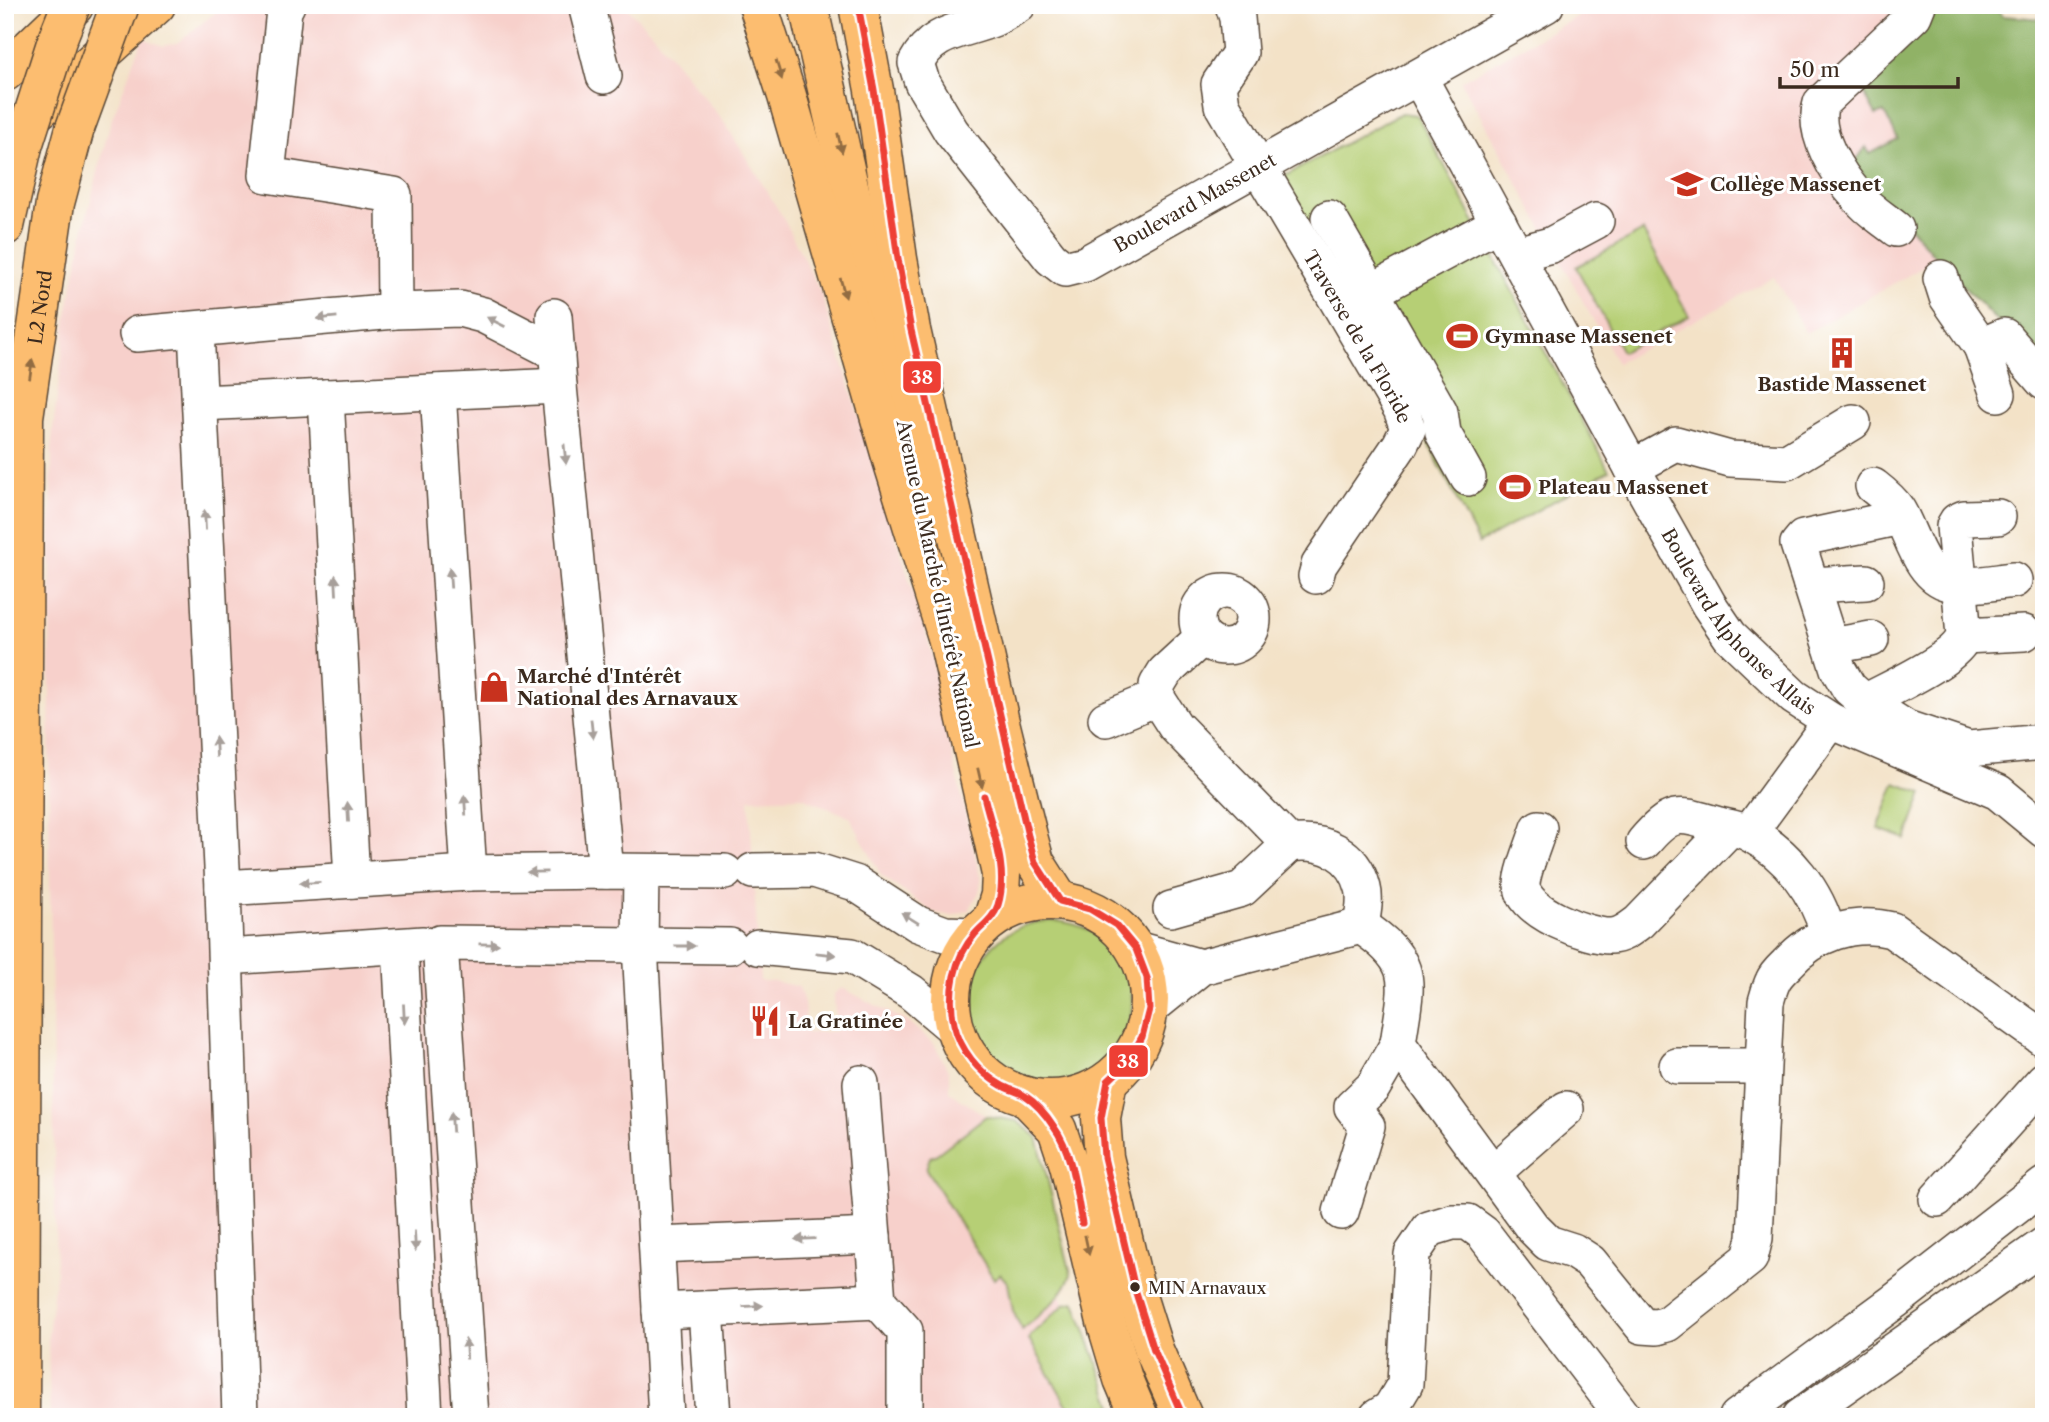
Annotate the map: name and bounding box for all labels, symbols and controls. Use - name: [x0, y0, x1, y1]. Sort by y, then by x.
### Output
- scale bar: [1780, 46, 1958, 90]
- text: 50 m: [1790, 57, 1840, 82]
- one-way arrow: [774, 60, 784, 81]
- one-way arrow: [834, 132, 845, 154]
- street label: Boulevard Massenet: [1110, 148, 1280, 258]
- school or university icon: Collège Massenet: [1670, 167, 1704, 201]
- place label: Collège Massenet: [1710, 173, 1881, 196]
- street label: Traverse de la Floride: [1298, 246, 1416, 426]
- street label: L2 Nord: [24, 268, 57, 346]
- one-way arrow: [838, 278, 848, 299]
- one-way arrow: [316, 313, 338, 324]
- one-way arrow: [486, 316, 506, 328]
- sports icon: Gymnase Massenet: [1445, 319, 1479, 353]
- place label: Gymnase Massenet: [1485, 325, 1673, 348]
- building icon: Bastide Massenet: [1825, 336, 1859, 370]
- one-way arrow: [26, 358, 37, 380]
- line badge: 38: [902, 360, 942, 394]
- text: 38: [911, 366, 933, 389]
- place label: Bastide Massenet: [1757, 373, 1927, 396]
- street label: Avenue du Marché d'Intérêt National: [891, 417, 984, 750]
- one-way arrow: [560, 443, 571, 465]
- sports icon: Plateau Massenet: [1498, 470, 1532, 504]
- place label: Plateau Massenet: [1538, 476, 1708, 499]
- one-way arrow: [200, 509, 211, 531]
- street label: Boulevard Alphonse Allais: [1656, 524, 1820, 720]
- one-way arrow: [444, 567, 455, 589]
- one-way arrow: [330, 574, 341, 596]
- place label: Marché d'Intérêt National des Arnavaux: [517, 665, 738, 710]
- shop icon: Marché d'Intérêt National des Arnavaux: [477, 670, 511, 704]
- one-way arrow: [587, 718, 598, 740]
- one-way arrow: [211, 736, 222, 758]
- one-way arrow: [975, 767, 986, 789]
- one-way arrow: [459, 794, 470, 816]
- one-way arrow: [342, 801, 353, 823]
- one-way arrow: [526, 866, 548, 878]
- one-way arrow: [299, 877, 321, 888]
- one-way arrow: [900, 912, 919, 925]
- one-way arrow: [478, 938, 500, 950]
- one-way arrow: [674, 940, 696, 952]
- one-way arrow: [815, 949, 837, 960]
- one-way arrow: [398, 1003, 409, 1025]
- restaurant icon: La Gratinée: [748, 1004, 782, 1038]
- place label: La Gratinée: [788, 1010, 903, 1033]
- line badge: 38: [1108, 1044, 1149, 1078]
- text: 38: [1117, 1050, 1139, 1073]
- one-way arrow: [446, 1110, 457, 1132]
- one-way arrow: [410, 1230, 421, 1252]
- one-way arrow: [794, 1233, 816, 1244]
- one-way arrow: [1082, 1234, 1093, 1256]
- place label: MIN Arnavaux: [1148, 1278, 1267, 1298]
- marker: MIN Arnavaux: [1128, 1280, 1142, 1294]
- one-way arrow: [742, 1300, 764, 1311]
- one-way arrow: [460, 1337, 471, 1359]

